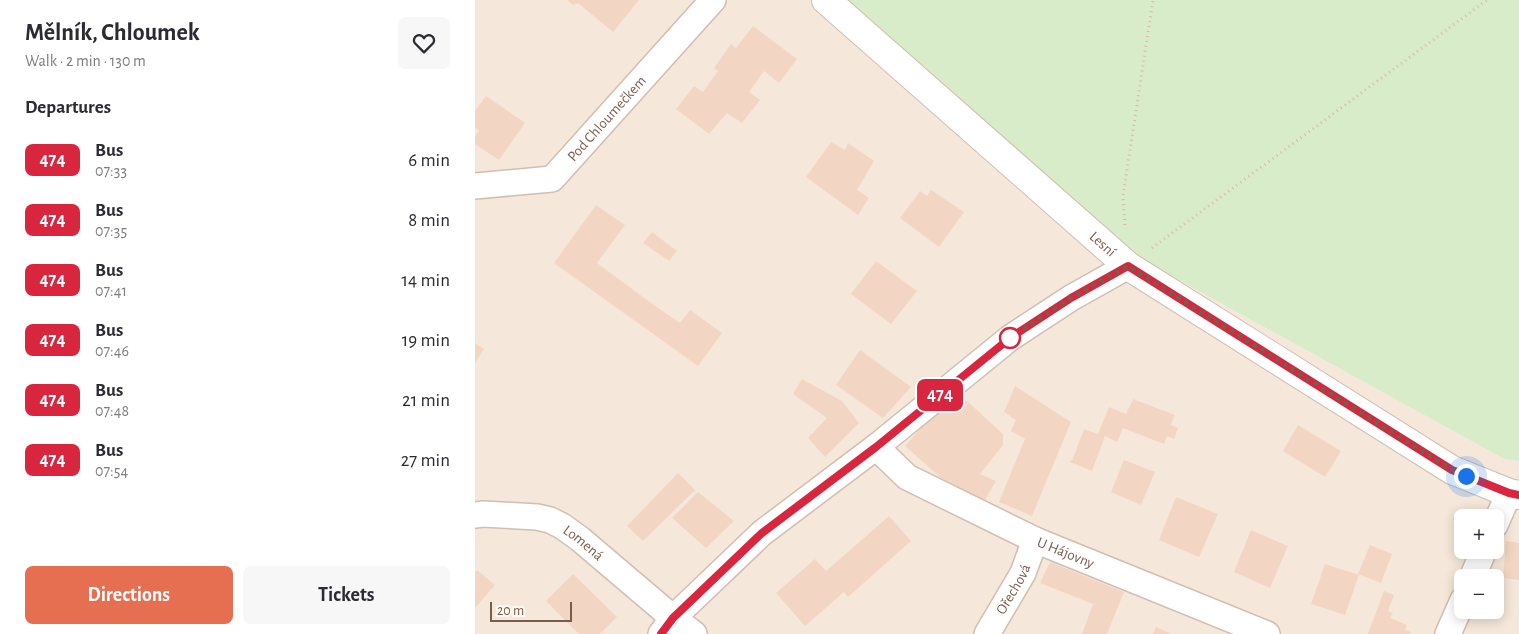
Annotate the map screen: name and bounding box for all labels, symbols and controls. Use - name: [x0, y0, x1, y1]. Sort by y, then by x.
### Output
- button: heart: [398, 17, 450, 69]
- text: Mělník, Chloumek: [25, 21, 200, 45]
- text: Walk · 2 min · 130 m: [25, 53, 146, 69]
- street label: Pod Chloumečkem: [564, 73, 649, 164]
- text: Departures: [25, 98, 111, 117]
- text: Bus: [95, 141, 123, 160]
- text: 474: [40, 151, 65, 169]
- text: 6 min: [408, 151, 450, 170]
- text: 07:33: [95, 163, 127, 179]
- text: Bus: [95, 201, 123, 220]
- text: 474: [40, 211, 65, 229]
- text: 8 min: [408, 211, 450, 230]
- text: 07:35: [95, 223, 127, 239]
- street label: Lesní: [1087, 228, 1119, 260]
- text: Bus: [95, 261, 123, 280]
- text: 474: [40, 271, 65, 289]
- text: 14 min: [402, 271, 450, 290]
- text: 07:41: [95, 283, 127, 299]
- text: Bus: [95, 321, 123, 340]
- unlabelled marker: [999, 327, 1021, 349]
- text: 474: [40, 331, 65, 349]
- text: 19 min: [402, 331, 450, 350]
- text: 07:46: [95, 343, 129, 359]
- line badge: 474: [911, 379, 969, 411]
- text: Bus: [95, 381, 123, 400]
- text: 474: [927, 386, 953, 404]
- text: 474: [40, 391, 65, 409]
- text: 21 min: [402, 391, 450, 410]
- text: 07:48: [95, 403, 129, 419]
- text: Bus: [95, 441, 123, 460]
- text: 474: [40, 451, 65, 469]
- text: 27 min: [401, 451, 450, 470]
- text: 07:54: [95, 463, 128, 479]
- your location: [1454, 464, 1479, 489]
- map controls: [1454, 509, 1504, 619]
- button: +: [1454, 509, 1504, 559]
- street label: Lomená: [561, 522, 606, 563]
- street label: U Hájovny: [1035, 534, 1097, 571]
- street label: Ořechová: [993, 562, 1033, 617]
- button: Directions: [25, 566, 233, 624]
- button: Tickets: [243, 566, 450, 624]
- button: −: [1454, 569, 1504, 619]
- scale bar: [490, 599, 573, 622]
- text: 20 m: [497, 604, 524, 618]

